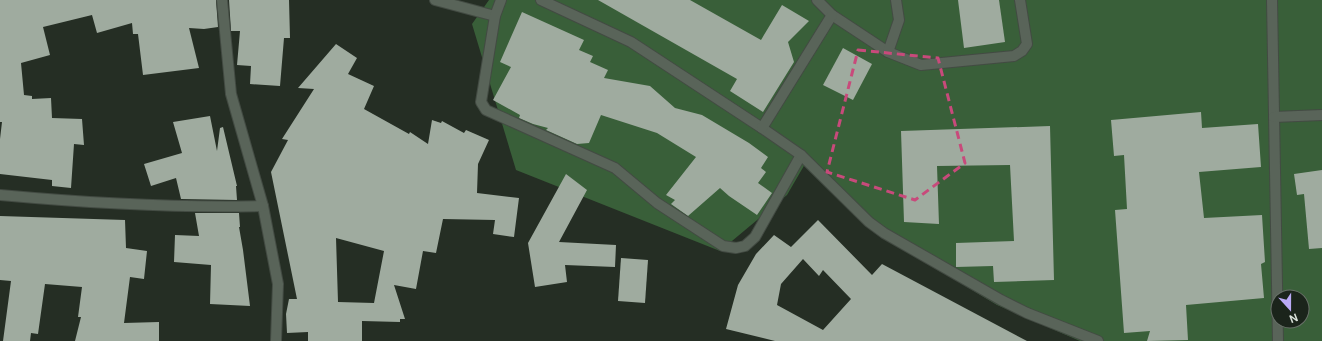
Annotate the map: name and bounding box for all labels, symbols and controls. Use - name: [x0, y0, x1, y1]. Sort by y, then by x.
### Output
- north arrow: [1270, 289, 1310, 329]
- text: N: [1287, 310, 1300, 326]

